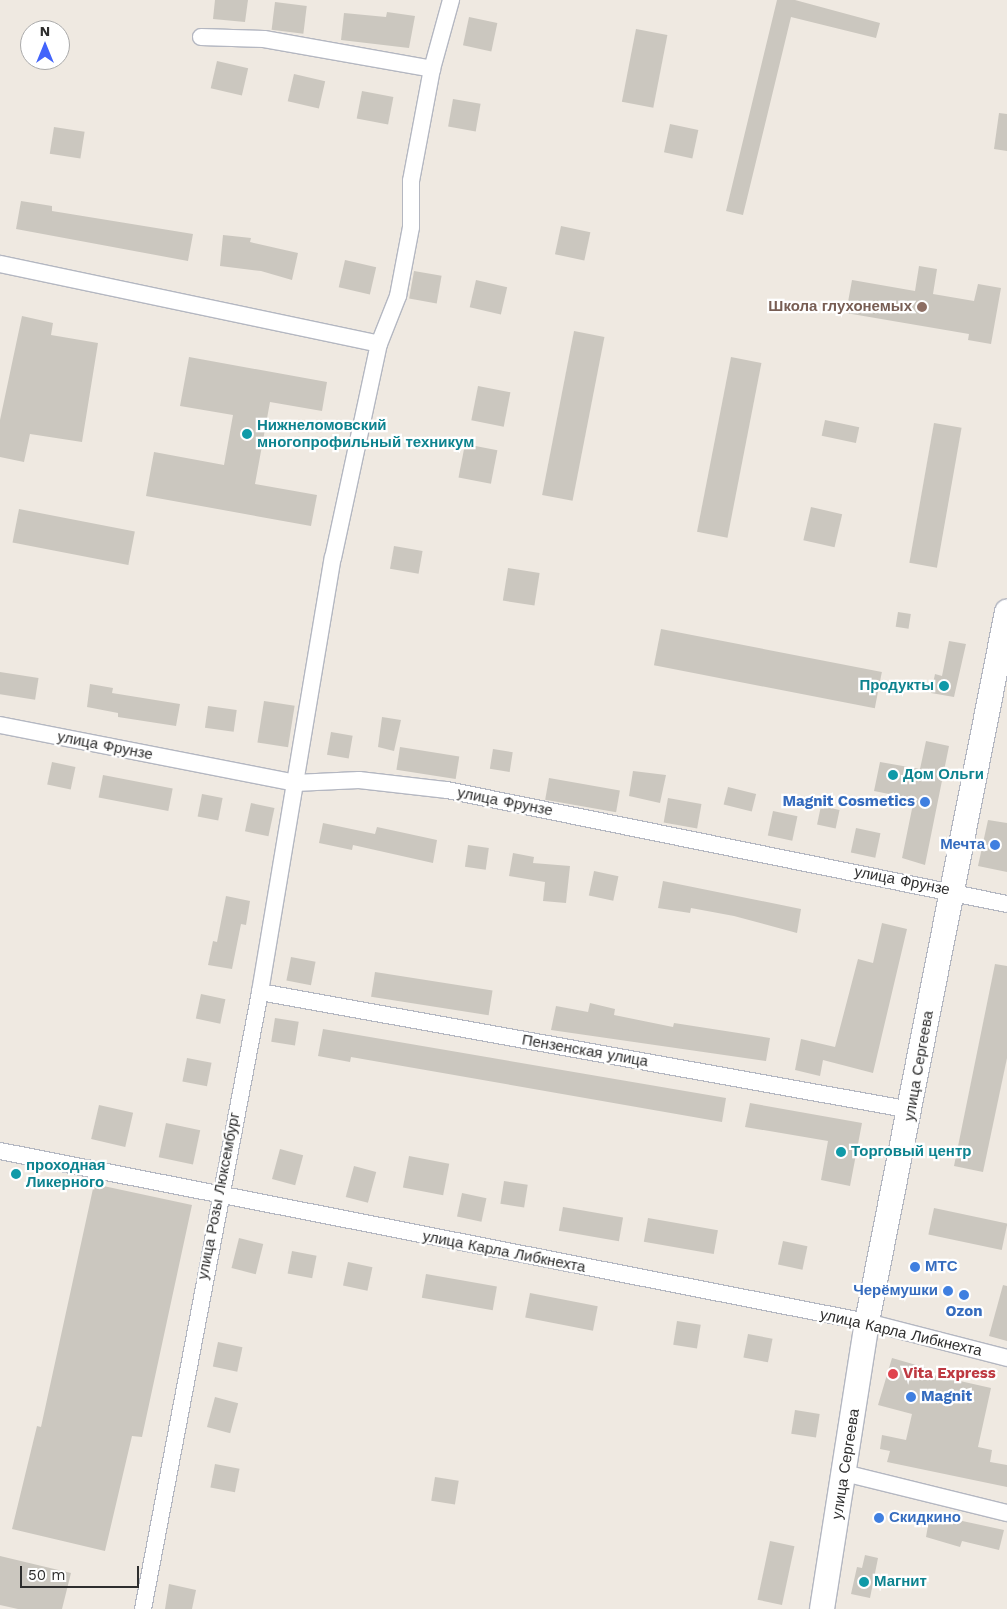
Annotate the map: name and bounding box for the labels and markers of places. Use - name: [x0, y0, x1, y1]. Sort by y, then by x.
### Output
- place label: Школа глухонемых: [768, 298, 912, 316]
- marker: Школа глухонемых: [916, 301, 928, 313]
- place label: Нижнеломовский многопрофильный техникум: [257, 416, 474, 451]
- marker: Нижнеломовский многопрофильный техникум: [241, 428, 253, 440]
- place label: Продукты: [859, 677, 934, 695]
- marker: Продукты: [938, 680, 950, 692]
- place label: Дом Ольги: [903, 766, 984, 784]
- marker: Дом Ольги: [887, 769, 899, 781]
- place label: Magnit Cosmetics: [782, 793, 915, 811]
- marker: Magnit Cosmetics: [919, 796, 931, 808]
- place label: Мечта: [940, 836, 985, 854]
- marker: Мечта: [989, 839, 1001, 851]
- place label: Торговый центр: [851, 1143, 971, 1161]
- marker: Торговый центр: [835, 1146, 847, 1158]
- place label: проходная Ликерного: [26, 1156, 106, 1191]
- marker: проходная Ликерного: [10, 1168, 22, 1180]
- place label: МТС: [925, 1258, 957, 1276]
- marker: МТС: [909, 1261, 921, 1273]
- place label: Черёмушки: [853, 1282, 938, 1300]
- marker: Черёмушки: [942, 1285, 954, 1297]
- marker: Ozon: [958, 1289, 970, 1301]
- place label: Ozon: [946, 1303, 982, 1321]
- place label: Vita Express: [903, 1365, 996, 1383]
- marker: Vita Express: [887, 1368, 899, 1380]
- place label: Magnit: [921, 1388, 972, 1406]
- marker: Magnit: [905, 1391, 917, 1403]
- place label: Скидкино: [889, 1509, 961, 1527]
- marker: Скидкино: [873, 1512, 885, 1524]
- place label: Магнит: [874, 1573, 927, 1591]
- marker: Магнит: [858, 1576, 870, 1588]

